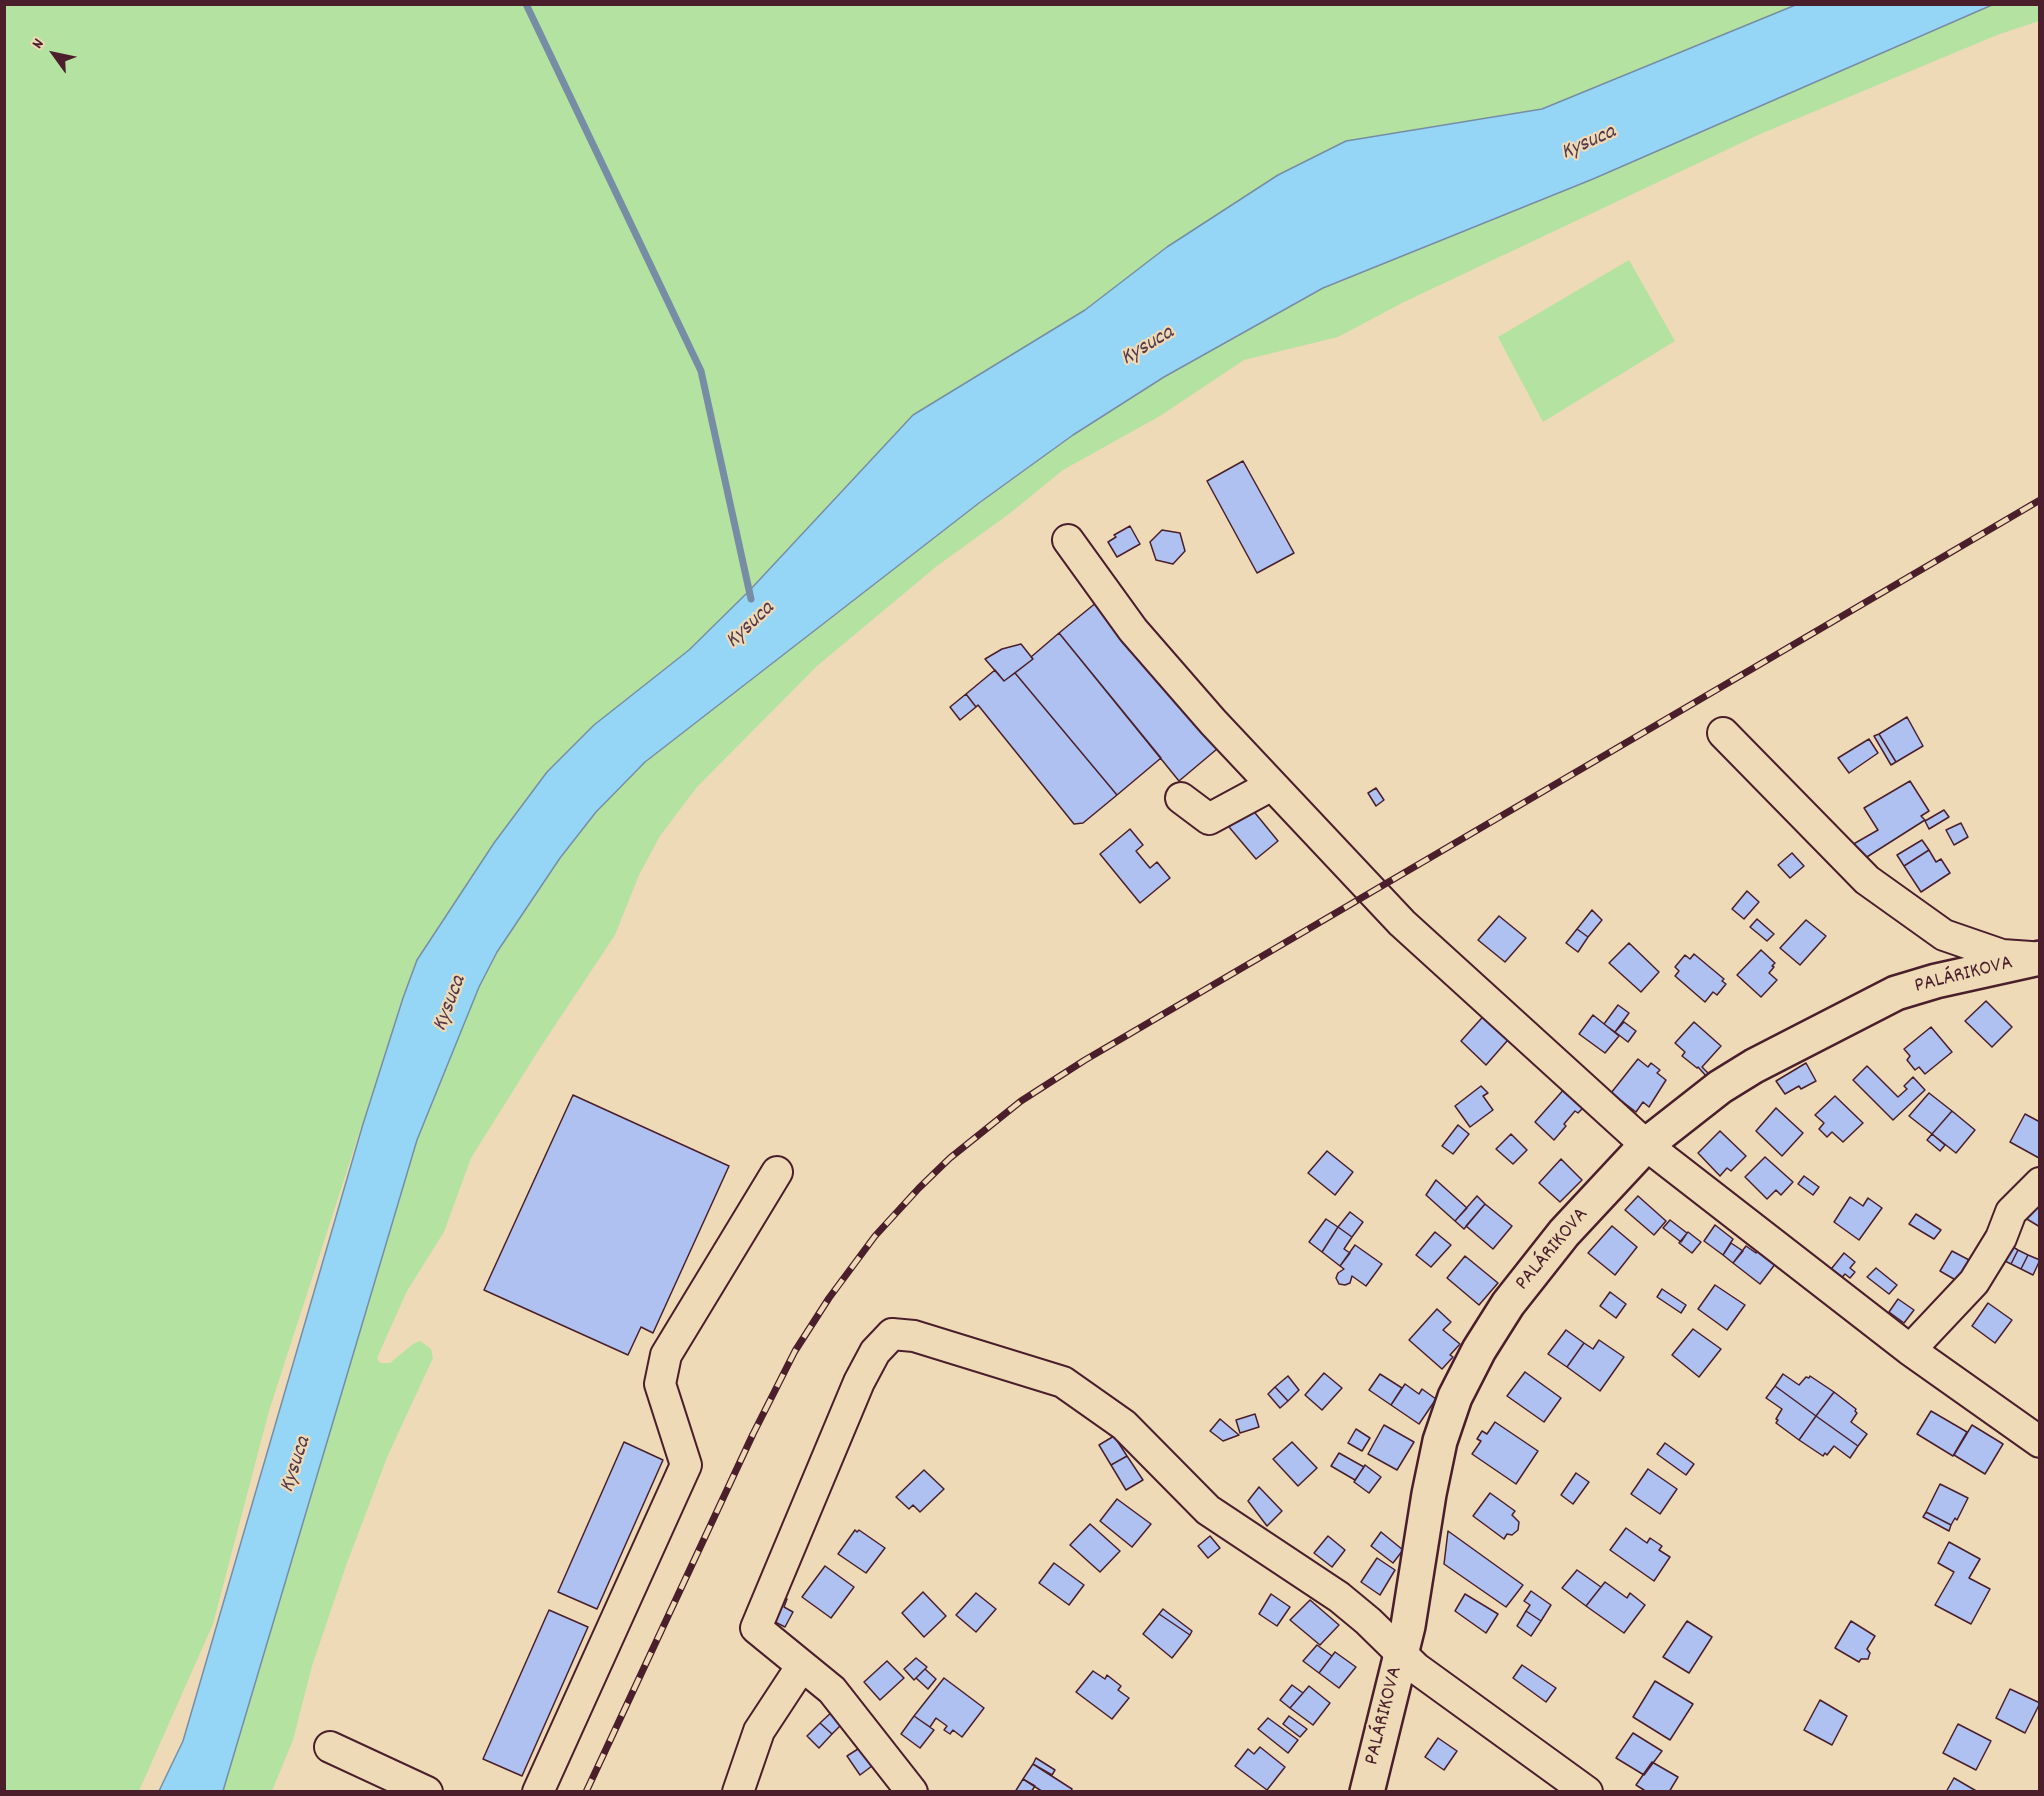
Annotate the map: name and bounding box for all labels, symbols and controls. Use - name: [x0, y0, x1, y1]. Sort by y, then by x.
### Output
- north arrow: [24, 24, 84, 84]
- text: N: [27, 34, 50, 54]
- water label: Kysuca: [1558, 120, 1620, 168]
- water label: Kysuca: [1117, 321, 1179, 373]
- water label: Kysuca: [721, 597, 781, 655]
- street label: PALÁRIKOVA: [1912, 952, 2016, 1000]
- water label: Kysuca: [428, 973, 474, 1035]
- street label: PALÁRIKOVA: [1511, 1203, 1595, 1297]
- water label: Kysuca: [276, 1434, 318, 1496]
- street label: PALÁRIKOVA: [1361, 1664, 1409, 1768]

